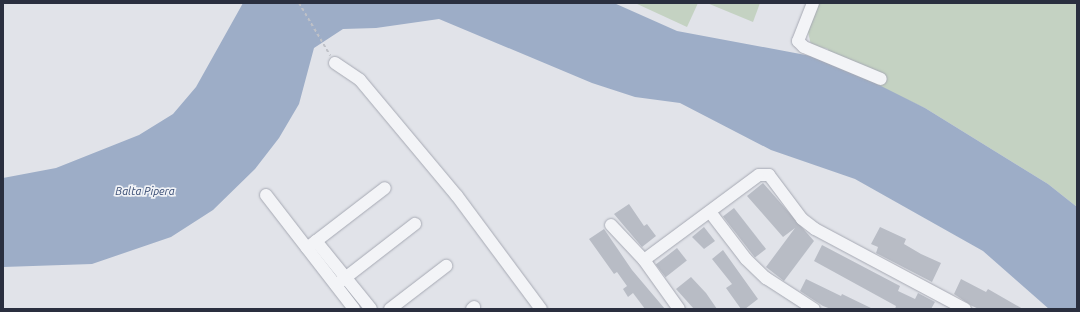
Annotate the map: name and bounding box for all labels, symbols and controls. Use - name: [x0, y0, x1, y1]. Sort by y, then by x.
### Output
- water label: Balta Pipera: [115, 184, 175, 198]

